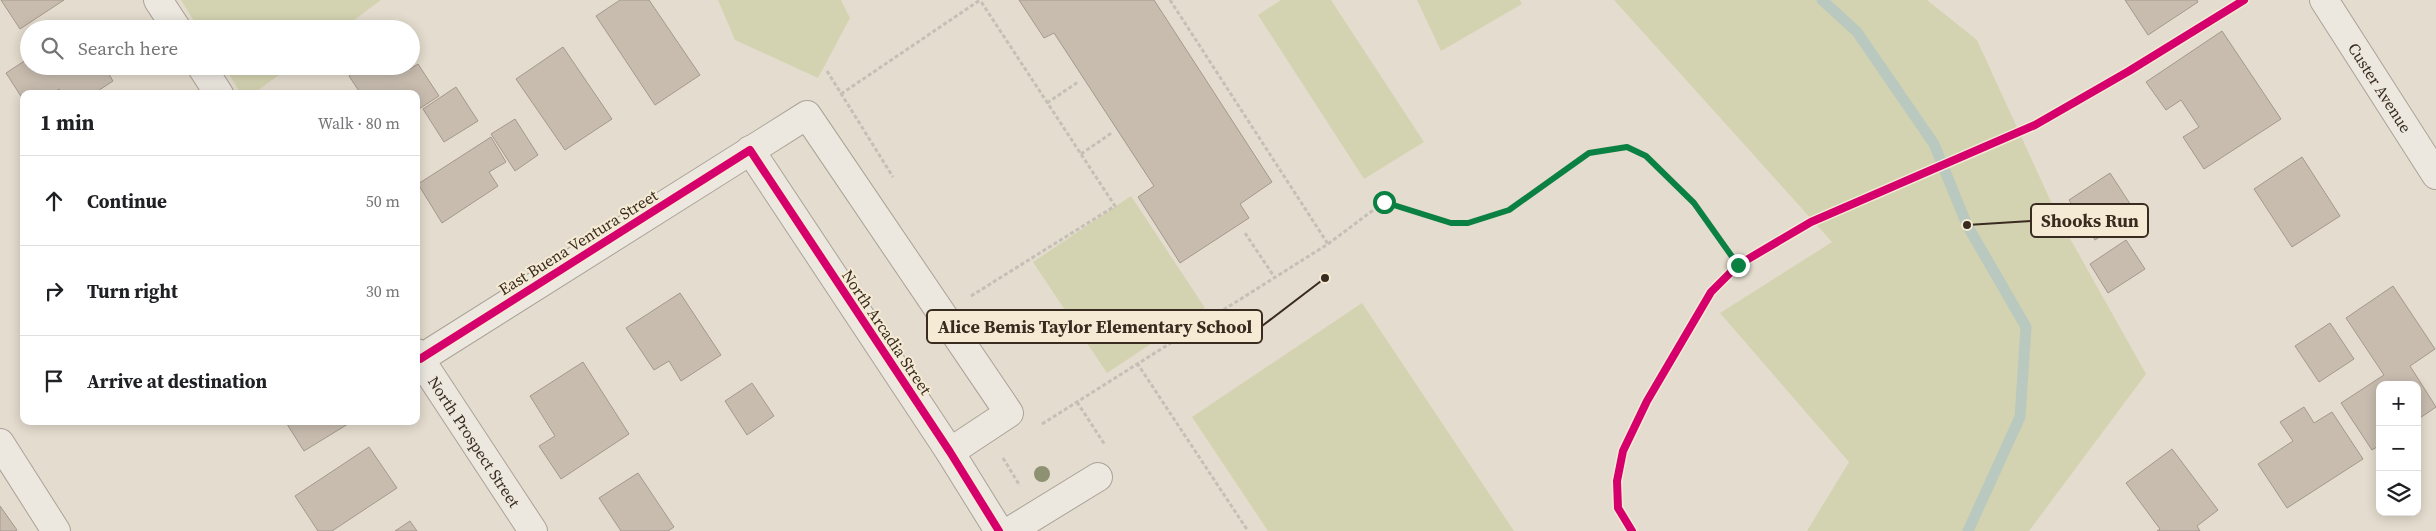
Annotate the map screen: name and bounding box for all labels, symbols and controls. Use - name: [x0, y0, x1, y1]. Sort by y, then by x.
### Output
- search box: [20, 20, 420, 75]
- icon: search: [38, 34, 66, 62]
- text: Search here: [78, 35, 178, 61]
- street label: Custer Avenue: [2343, 38, 2417, 137]
- text: 1 min: [40, 108, 95, 137]
- text: Walk · 80 m: [318, 112, 400, 134]
- street label: East Buena Ventura Street: [494, 184, 662, 300]
- icon: ahead: [40, 187, 68, 215]
- text: Continue: [87, 188, 167, 214]
- text: 50 m: [366, 190, 400, 212]
- route start: [1373, 191, 1396, 214]
- callout: Shooks Run: [2031, 204, 2148, 237]
- text: Shooks Run: [2041, 208, 2139, 233]
- route end: [1727, 254, 1750, 277]
- street label: North Arcadia Street: [837, 265, 937, 399]
- icon: right: [40, 277, 68, 305]
- text: Turn right: [87, 278, 178, 304]
- text: 30 m: [366, 280, 400, 302]
- callout: Alice Bemis Taylor Elementary School: [927, 310, 1262, 343]
- text: Alice Bemis Taylor Elementary School: [938, 314, 1253, 339]
- icon: arrive: [40, 367, 68, 395]
- text: Arrive at destination: [87, 368, 267, 394]
- street label: North Prospect Street: [423, 372, 526, 512]
- map controls: [2376, 381, 2421, 516]
- button: +: [2376, 381, 2421, 426]
- button: −: [2376, 426, 2421, 471]
- button: layers: [2376, 471, 2421, 516]

